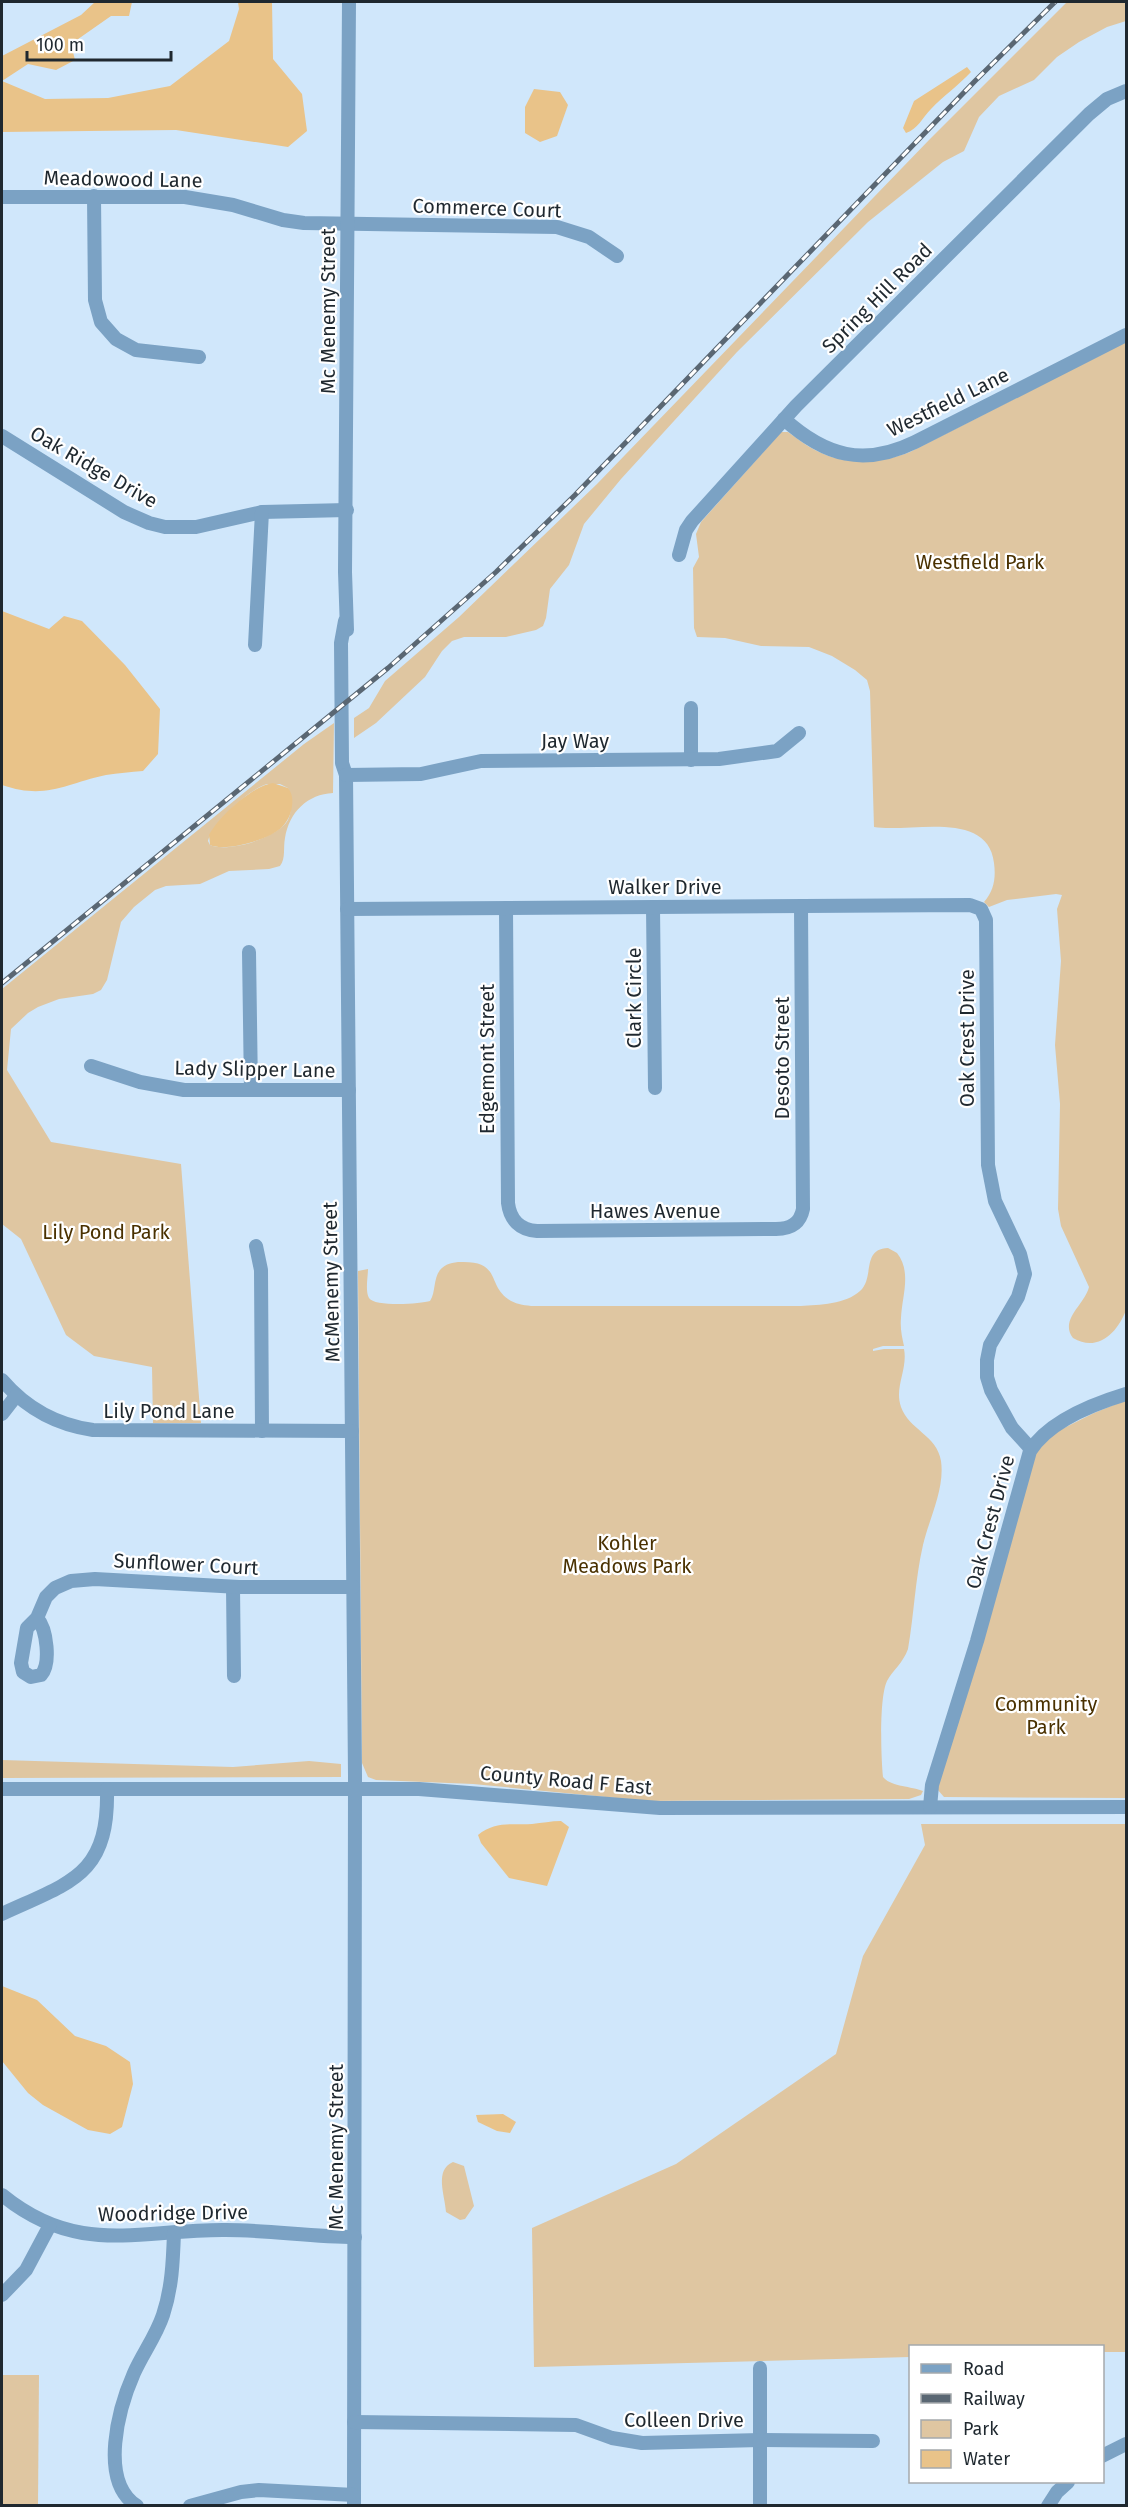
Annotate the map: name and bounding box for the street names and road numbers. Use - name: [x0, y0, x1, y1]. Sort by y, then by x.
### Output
- street label: Meadowood Lane: [43, 166, 203, 192]
- street label: Commerce Court: [412, 193, 563, 223]
- street label: Mc Menemy Street: [316, 227, 340, 394]
- street label: Spring Hill Road: [817, 238, 937, 358]
- street label: Westfield Lane: [883, 362, 1013, 442]
- street label: Oak Ridge Drive: [26, 421, 162, 513]
- street label: Jay Way: [541, 729, 609, 753]
- street label: Walker Drive: [608, 875, 722, 899]
- street label: Clark Circle: [622, 947, 646, 1049]
- street label: Oak Crest Drive: [955, 969, 979, 1107]
- street label: Edgemont Street: [475, 983, 499, 1134]
- street label: Desoto Street: [770, 996, 794, 1119]
- street label: Lady Slipper Lane: [174, 1056, 336, 1082]
- street label: Hawes Avenue: [590, 1199, 720, 1223]
- street label: McMenemy Street: [318, 1201, 344, 1363]
- street label: Lily Pond Lane: [103, 1399, 235, 1423]
- street label: Oak Crest Drive: [961, 1452, 1019, 1592]
- street label: Sunflower Court: [113, 1548, 260, 1580]
- street label: County Road F East: [479, 1761, 654, 1800]
- street label: Mc Menemy Street: [324, 2063, 348, 2230]
- street label: Woodridge Drive: [98, 2200, 248, 2226]
- street label: Colleen Drive: [624, 2408, 744, 2432]

